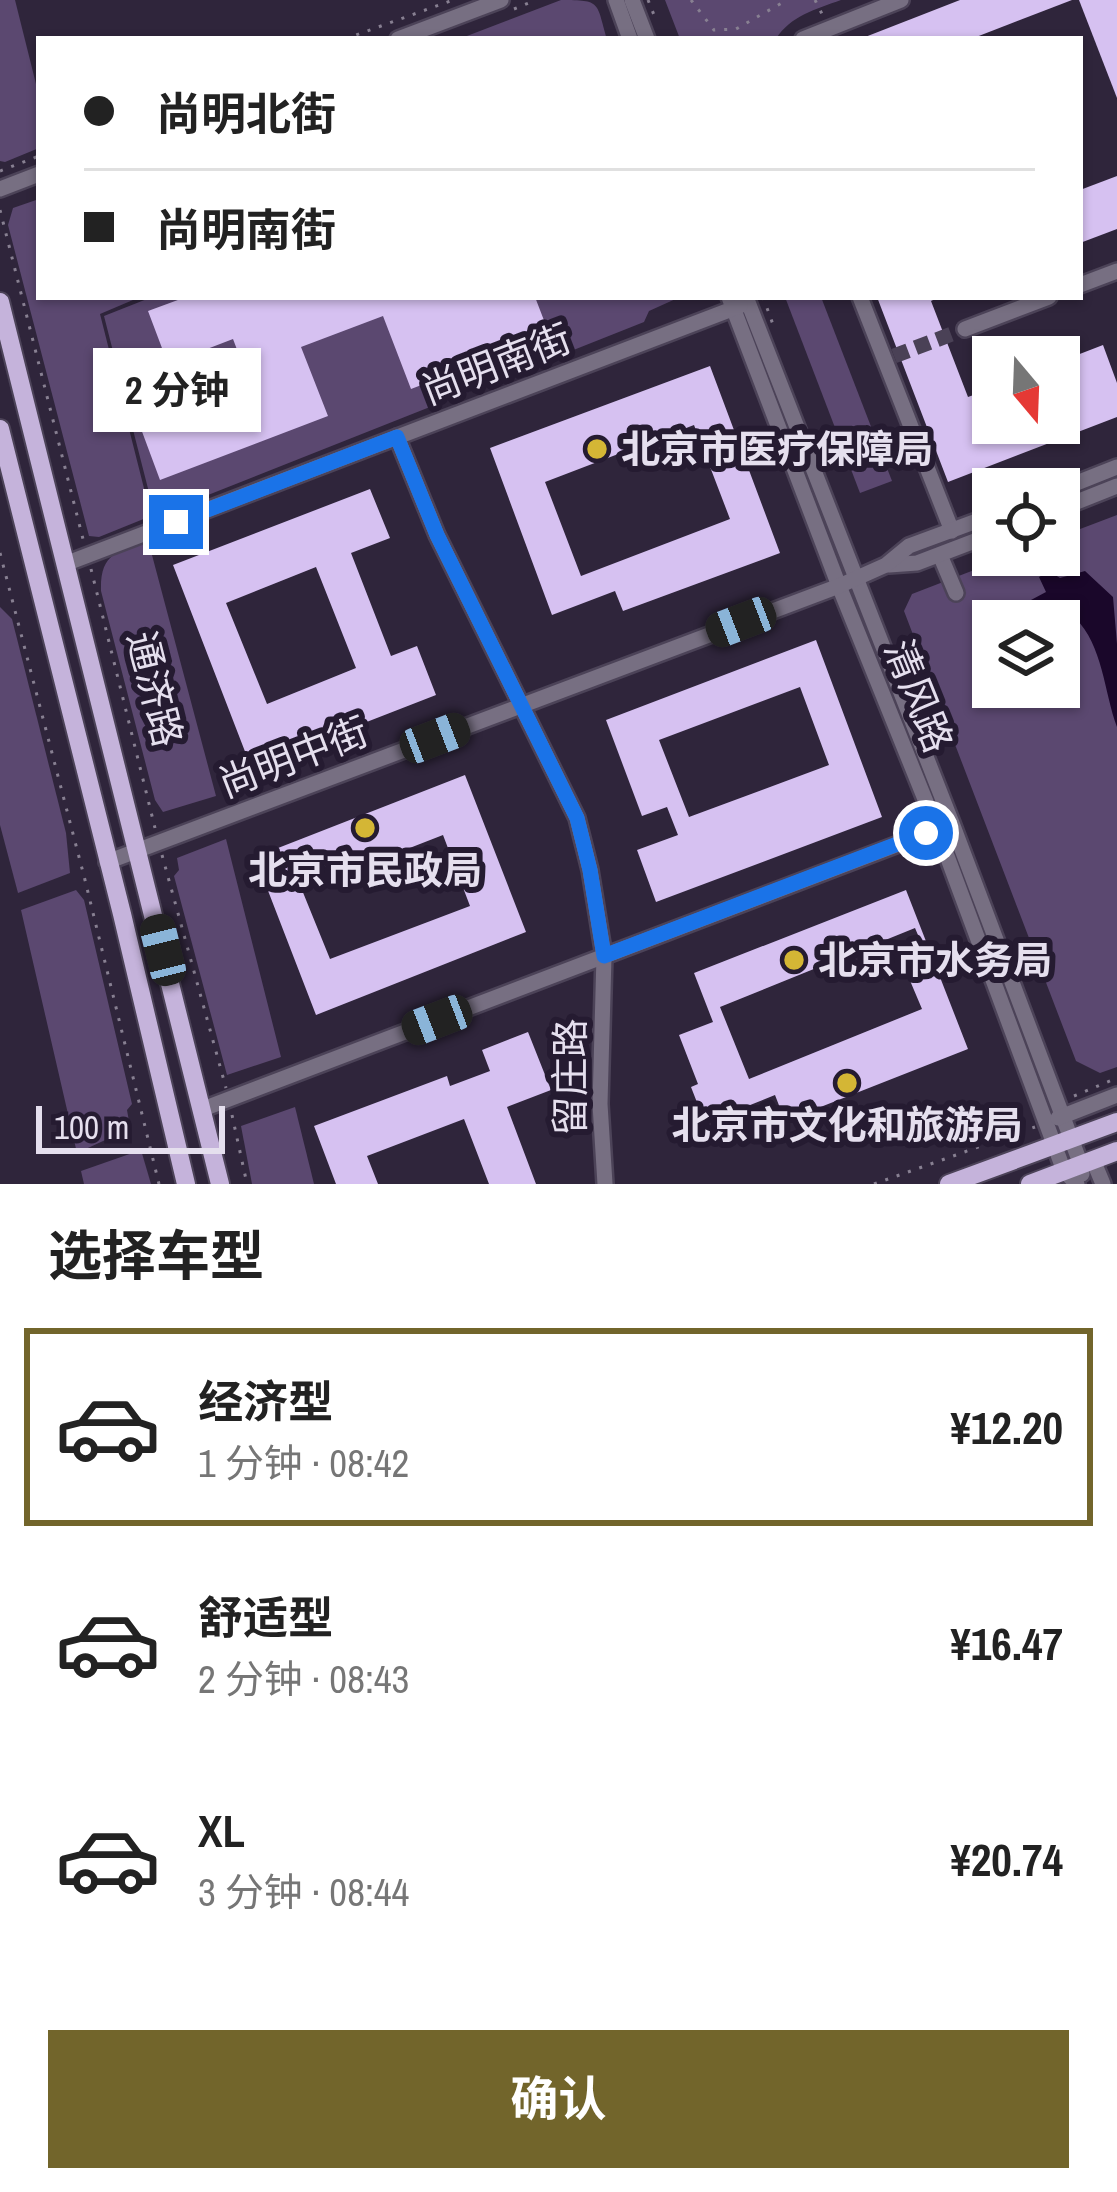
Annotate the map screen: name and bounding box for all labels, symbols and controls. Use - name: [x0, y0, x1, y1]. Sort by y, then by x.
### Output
- text: 尚明北街: [156, 83, 336, 144]
- text: 尚明南街: [156, 199, 336, 260]
- street label: 尚明南街: [414, 312, 578, 416]
- north arrow: [972, 336, 1080, 444]
- map controls: [972, 336, 1080, 708]
- callout: 2 分钟: [92, 348, 260, 432]
- text: 2 分钟: [125, 364, 229, 416]
- place label: 北京市医疗保障局: [621, 423, 933, 475]
- marker: 北京市医疗保障局: [584, 436, 610, 462]
- button: locate: [972, 468, 1080, 576]
- route end: [149, 495, 203, 549]
- car: [701, 592, 781, 652]
- button: layers: [972, 600, 1080, 708]
- street label: 通济路: [116, 626, 194, 752]
- street label: 清风路: [873, 632, 965, 760]
- street label: 尚明中街: [211, 705, 375, 809]
- car: [395, 708, 475, 768]
- route start: [899, 806, 953, 860]
- marker: 北京市民政局: [352, 815, 378, 841]
- place label: 北京市民政局: [248, 844, 482, 896]
- car: [137, 911, 189, 989]
- place label: 北京市水务局: [818, 934, 1052, 986]
- marker: 北京市水务局: [781, 947, 807, 973]
- car: [397, 990, 477, 1050]
- street label: 留庄路: [544, 1018, 596, 1136]
- marker: 北京市文化和旅游局: [834, 1070, 860, 1096]
- place label: 北京市文化和旅游局: [671, 1099, 1023, 1151]
- scale bar: [36, 1100, 225, 1153]
- text: 100 m: [54, 1105, 129, 1149]
- text: 选择车型: [48, 1219, 264, 1292]
- text: 经济型: [198, 1371, 333, 1432]
- icon: car: [54, 1373, 162, 1481]
- text: ¥12.20: [950, 1397, 1063, 1458]
- text: 1 分钟 · 08:42: [198, 1437, 409, 1489]
- text: 舒适型: [198, 1587, 333, 1648]
- icon: car: [54, 1589, 162, 1697]
- text: ¥16.47: [950, 1613, 1063, 1674]
- text: 2 分钟 · 08:43: [198, 1653, 409, 1705]
- text: XL: [198, 1800, 245, 1861]
- icon: car: [54, 1805, 162, 1913]
- text: ¥20.74: [950, 1829, 1063, 1890]
- text: 3 分钟 · 08:44: [198, 1866, 409, 1918]
- button: 确认: [48, 2030, 1069, 2168]

